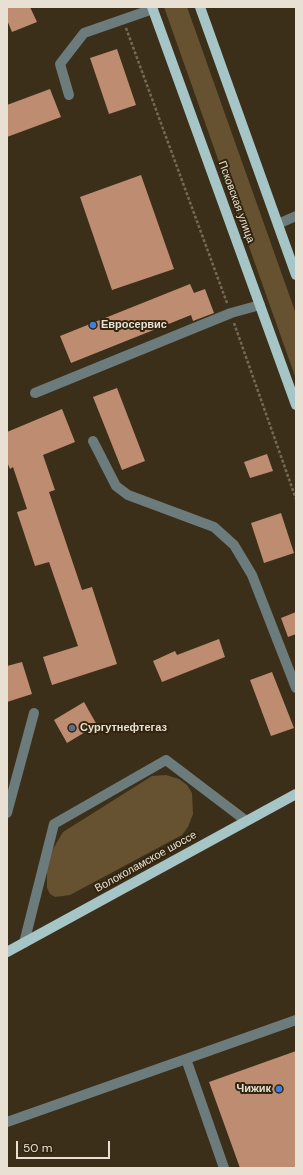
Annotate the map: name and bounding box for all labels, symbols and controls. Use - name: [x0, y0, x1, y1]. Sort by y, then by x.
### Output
- street label: Псковская улица: [215, 159, 257, 245]
- place label: Евросервис: [101, 318, 167, 332]
- marker: Евросервис: [88, 320, 98, 330]
- place label: Сургутнефтегаз: [80, 721, 167, 735]
- marker: Сургутнефтегаз: [67, 723, 77, 733]
- street label: Волоколамское шоссе: [93, 828, 199, 896]
- place label: Чижик: [236, 1082, 271, 1096]
- marker: Чижик: [274, 1084, 284, 1094]
- scale bar: [18, 1133, 112, 1159]
- text: 50 m: [23, 1140, 52, 1156]

